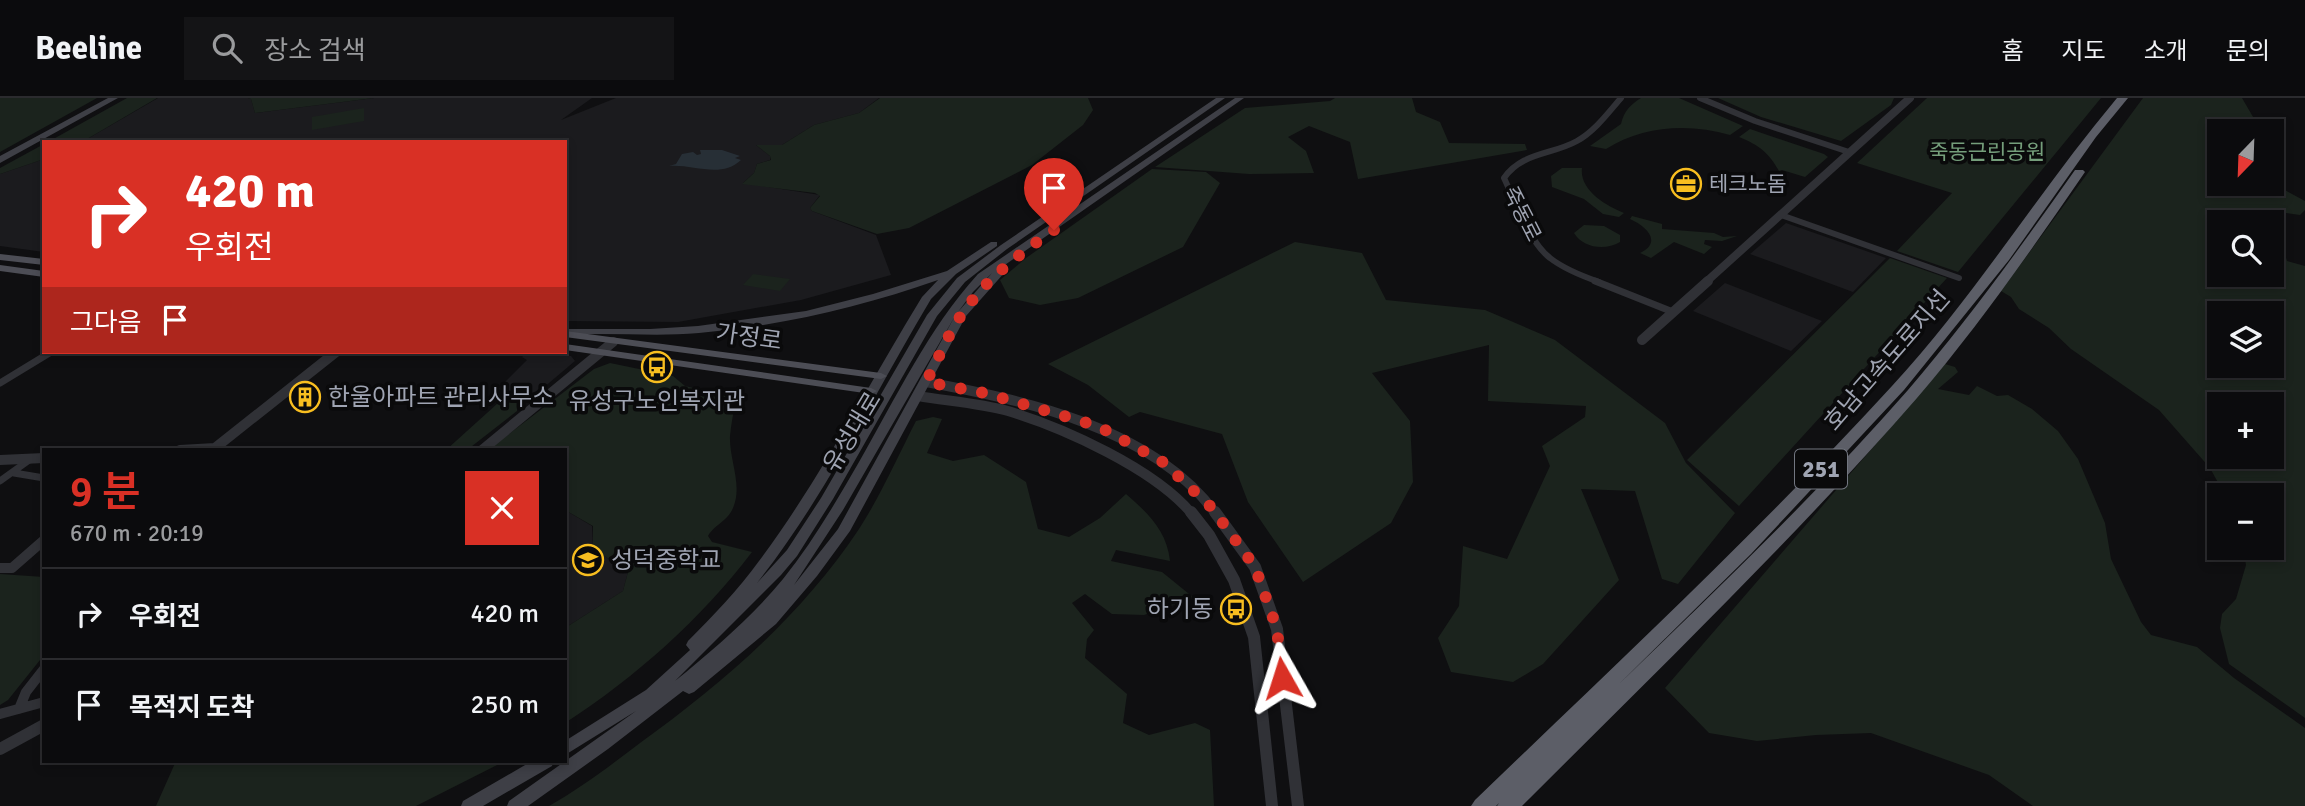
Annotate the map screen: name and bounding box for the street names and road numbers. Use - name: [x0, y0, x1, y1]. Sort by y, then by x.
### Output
- street label: 죽동로: [1497, 182, 1547, 246]
- street label: 호남고속도로지선: [1818, 284, 1956, 436]
- street label: 가정로: [714, 318, 784, 356]
- street label: 유성대로: [816, 386, 888, 478]
- road number: 251: [1795, 450, 1847, 488]

